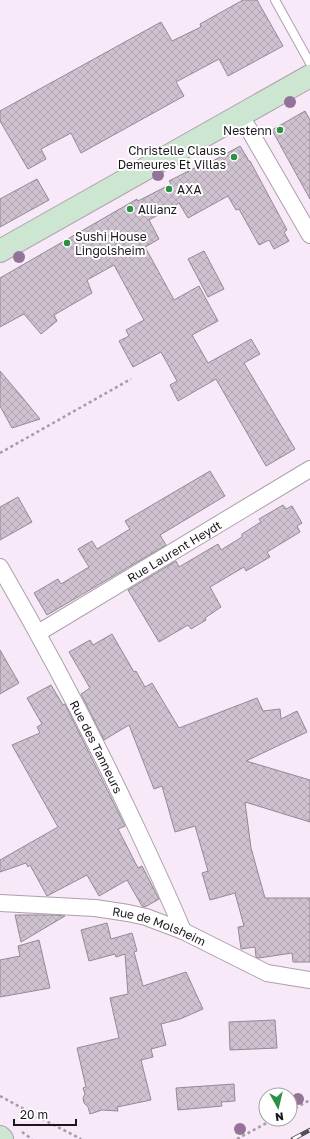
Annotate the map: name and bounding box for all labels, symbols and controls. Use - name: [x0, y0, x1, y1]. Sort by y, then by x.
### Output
- place label: Nestenn: [223, 123, 272, 138]
- marker: Nestenn: [275, 125, 285, 135]
- place label: Christelle Clauss Demeures Et Villas: [118, 143, 226, 172]
- marker: Christelle Clauss Demeures Et Villas: [229, 152, 239, 162]
- place label: AXA: [177, 182, 201, 197]
- marker: AXA: [164, 184, 174, 194]
- place label: Allianz: [138, 202, 177, 217]
- marker: Allianz: [125, 204, 135, 214]
- place label: Sushi House Lingolsheim: [75, 229, 147, 258]
- marker: Sushi House Lingolsheim: [62, 238, 72, 248]
- street label: Rue Laurent Heydt: [124, 517, 224, 585]
- street label: Rue des Tanneurs: [67, 697, 126, 795]
- street label: Rue de Molsheim: [111, 903, 208, 949]
- north arrow: [258, 1087, 298, 1127]
- scale bar: [14, 1101, 76, 1127]
- text: 20 m: [20, 1107, 48, 1122]
- text: N: [274, 1110, 285, 1124]

